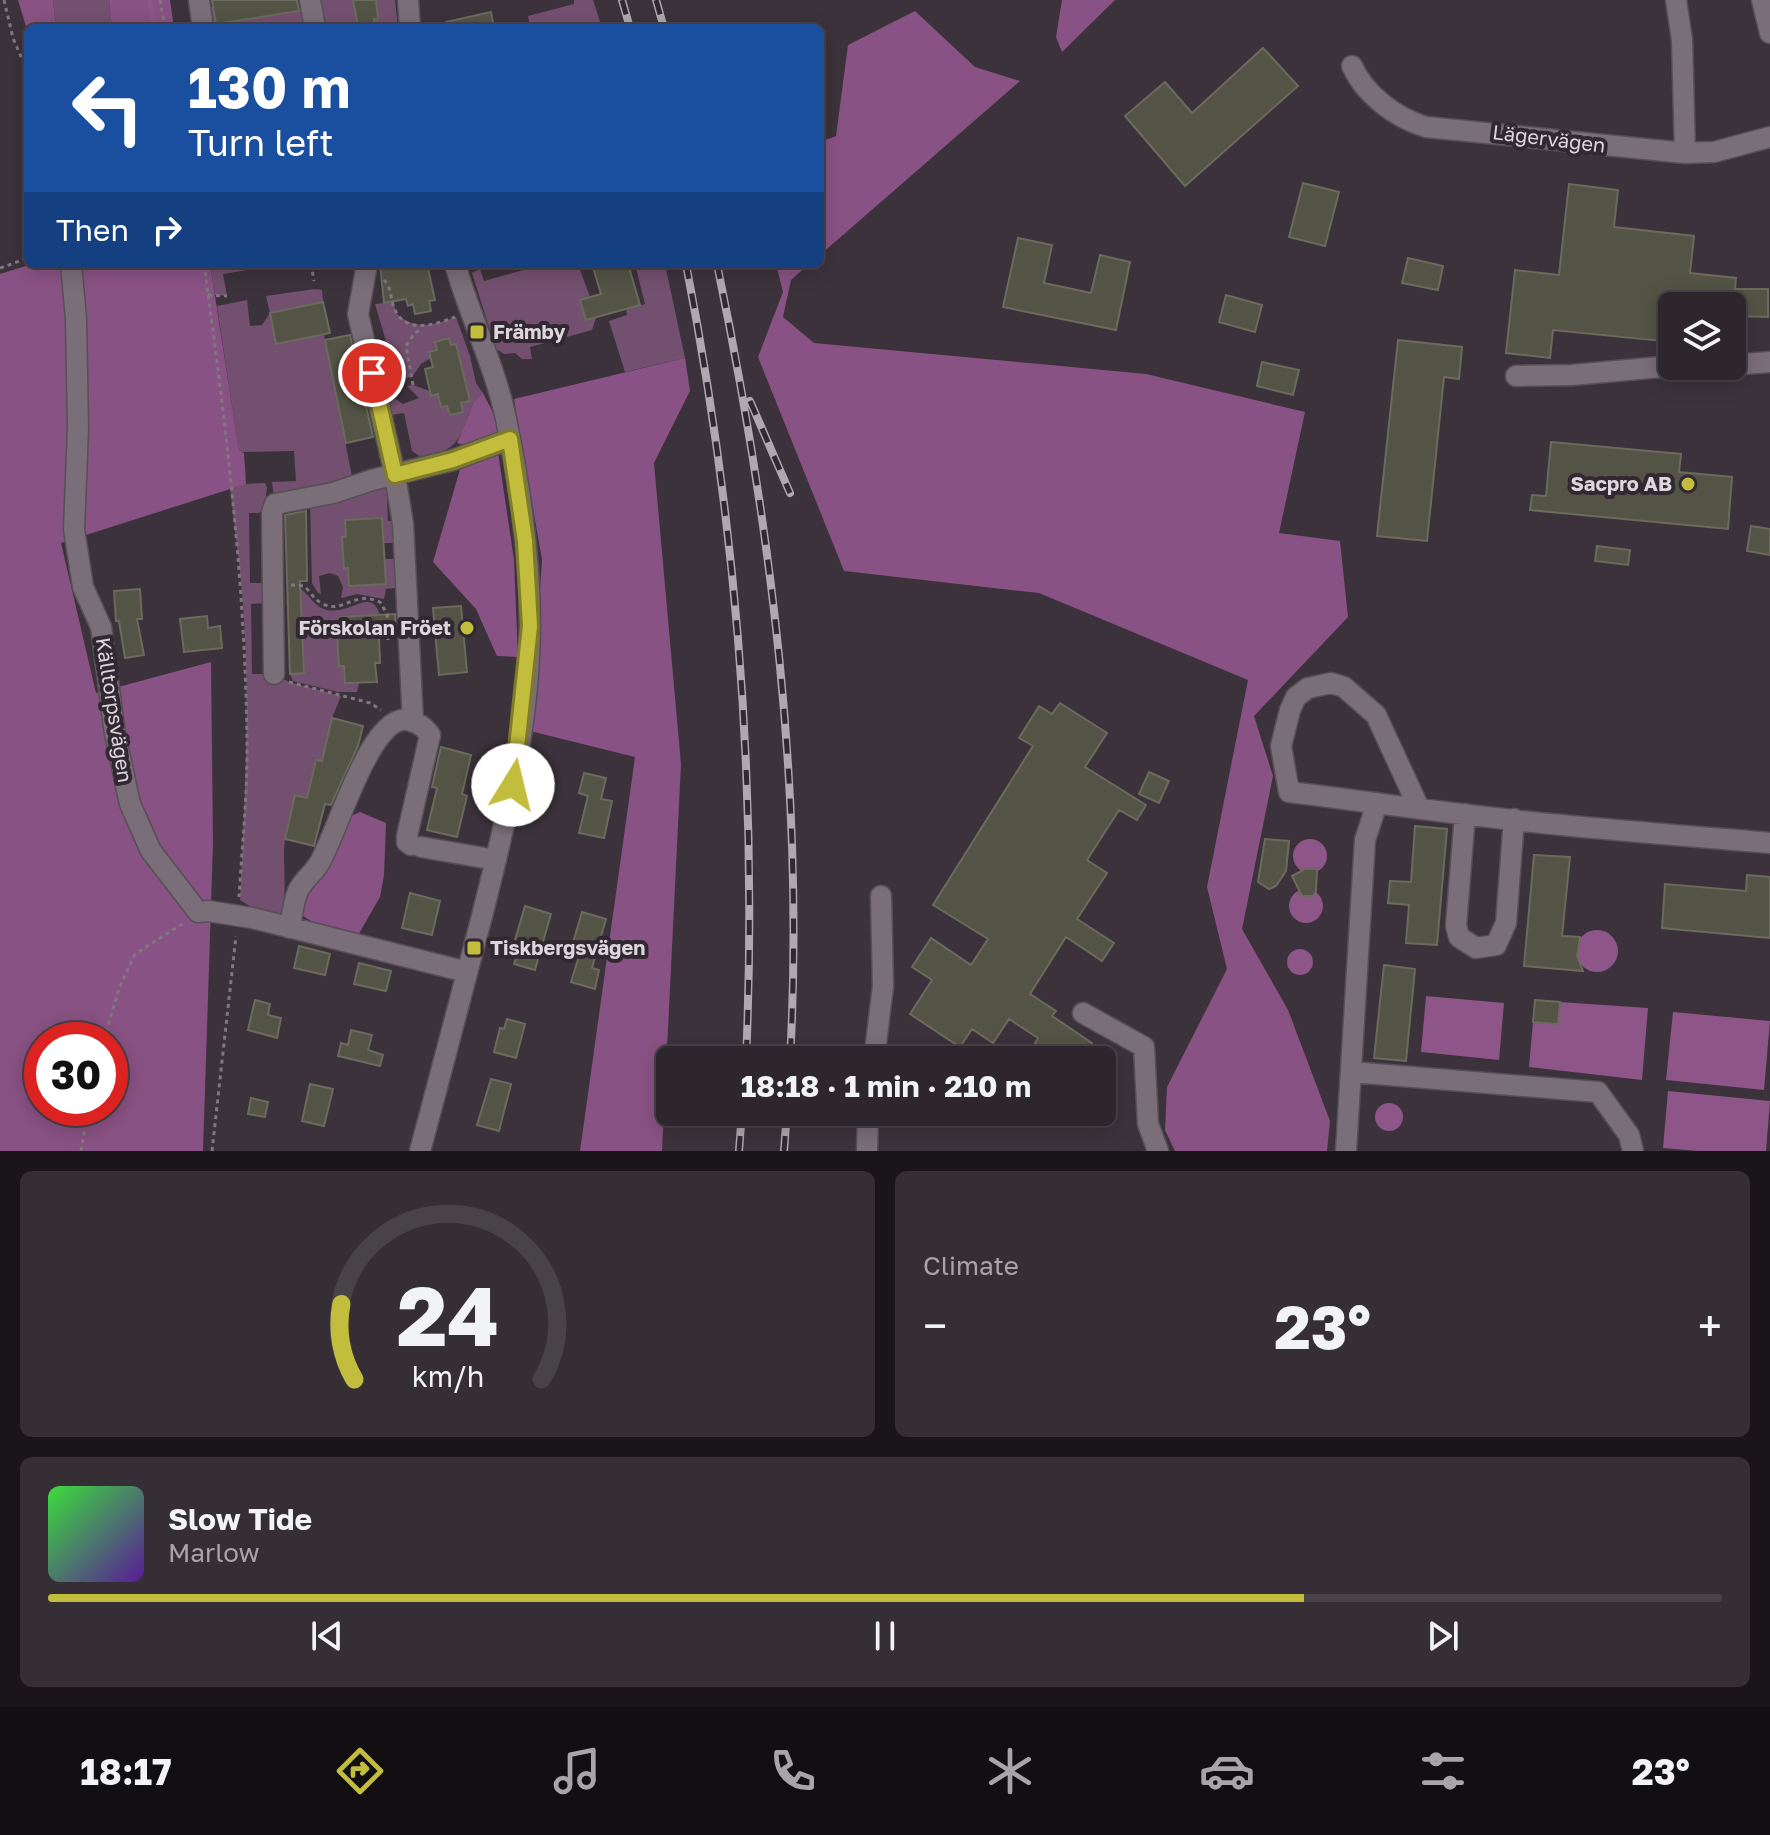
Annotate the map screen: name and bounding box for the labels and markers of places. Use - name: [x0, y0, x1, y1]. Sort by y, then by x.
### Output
- place label: Främby: [493, 319, 565, 343]
- marker: Främby: [468, 323, 486, 341]
- pin: [338, 339, 406, 407]
- place label: Sacpro AB: [1570, 471, 1672, 495]
- marker: Sacpro AB: [1679, 475, 1697, 493]
- place label: Förskolan Fröet: [299, 615, 451, 639]
- marker: Förskolan Fröet: [458, 619, 476, 637]
- place label: Tiskbergsvägen: [490, 935, 645, 959]
- marker: Tiskbergsvägen: [465, 939, 483, 957]

